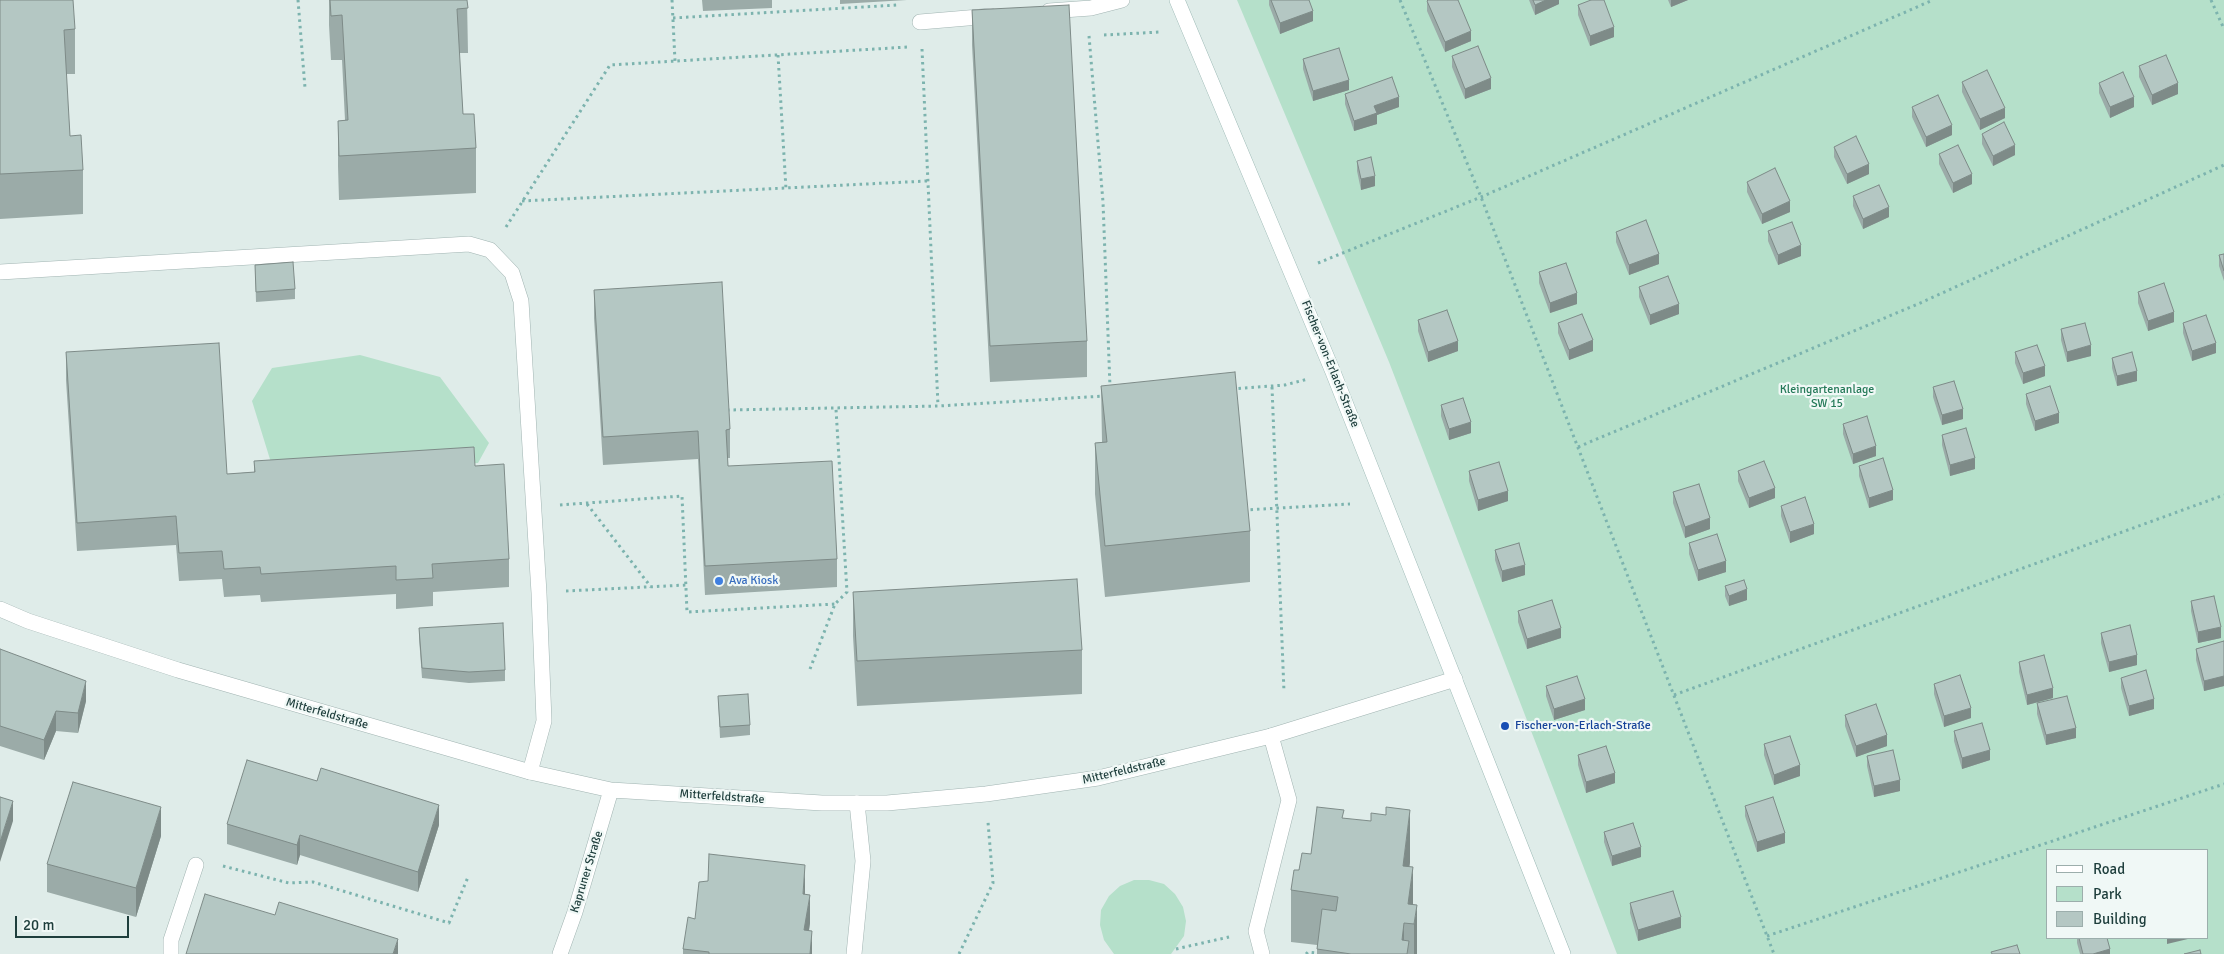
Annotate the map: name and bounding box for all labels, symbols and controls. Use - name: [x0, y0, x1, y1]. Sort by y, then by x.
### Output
- street label: Fischer-von-Erlach-Straße: [1298, 298, 1362, 430]
- park label: Kleingartenanlage SW 15: [1780, 383, 1874, 411]
- place label: Ava Kiosk: [729, 574, 778, 588]
- marker: Ava Kiosk: [713, 575, 725, 587]
- street label: Mitterfeldstraße: [284, 695, 370, 733]
- place label: Fischer-von-Erlach-Straße: [1515, 719, 1651, 733]
- marker: Fischer-von-Erlach-Straße: [1499, 720, 1511, 732]
- street label: Mitterfeldstraße: [1081, 754, 1167, 788]
- street label: Mitterfeldstraße: [679, 787, 765, 807]
- street label: Kapruner Straße: [568, 829, 606, 915]
- legend: [2046, 849, 2209, 939]
- text: Road: [2093, 860, 2125, 878]
- text: Park: [2093, 885, 2122, 903]
- scale bar: [18, 906, 131, 938]
- text: Building: [2093, 910, 2147, 928]
- text: 20 m: [23, 916, 54, 934]

